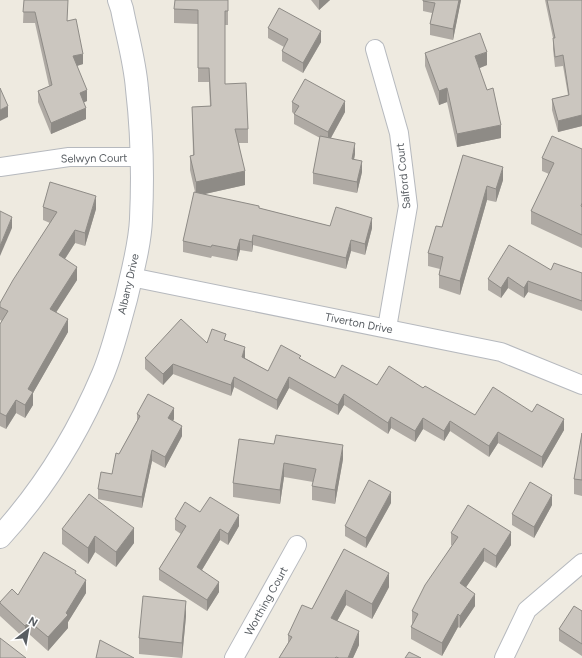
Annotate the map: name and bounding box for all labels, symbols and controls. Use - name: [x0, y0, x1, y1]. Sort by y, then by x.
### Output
- street label: Salford Court: [394, 142, 413, 210]
- street label: Selwyn Court: [61, 151, 128, 166]
- street label: Albany Drive: [115, 252, 142, 316]
- street label: Tiverton Drive: [324, 311, 394, 336]
- street label: Worthing Court: [242, 565, 291, 638]
- north arrow: [8, 610, 48, 650]
- text: N: [26, 614, 40, 630]

